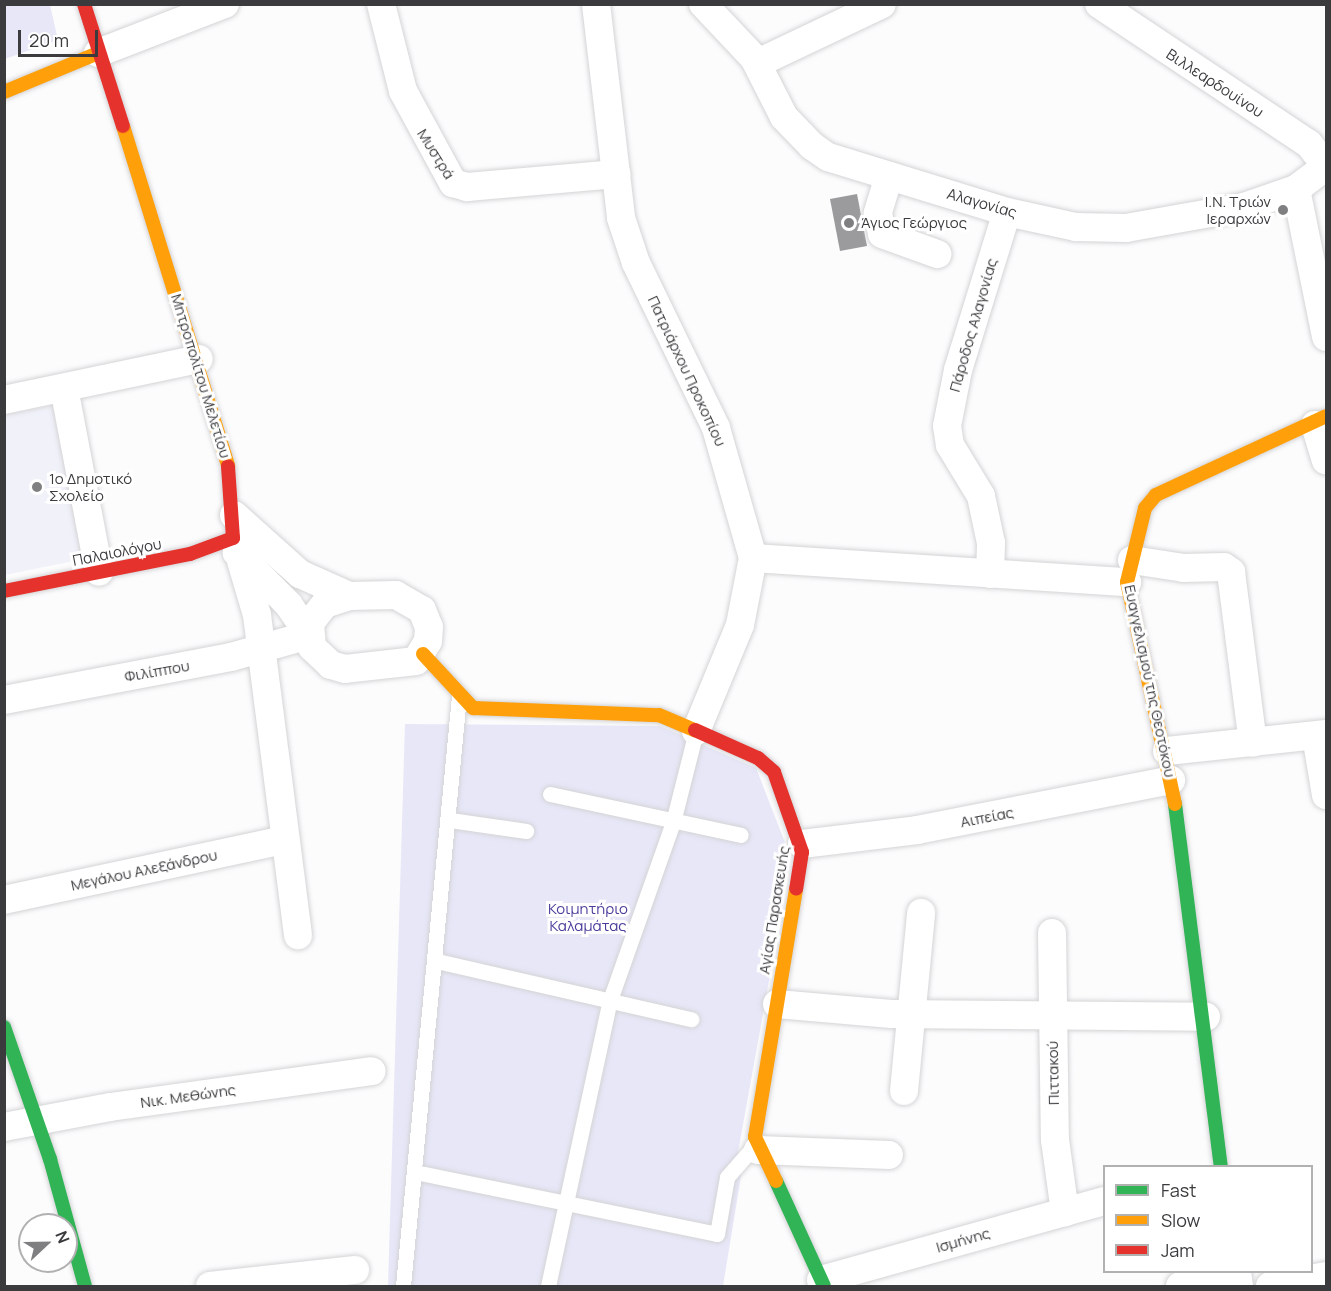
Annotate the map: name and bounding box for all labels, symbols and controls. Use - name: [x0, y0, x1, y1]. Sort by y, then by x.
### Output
- scale bar: [21, 18, 100, 56]
- text: 20 m: [29, 28, 69, 52]
- street label: Βιλλεαρδουίνου: [1163, 45, 1267, 121]
- street label: Μυστρά: [414, 126, 458, 182]
- street label: Αλαγονίας: [945, 184, 1019, 222]
- place label: Ι.Ν. Τριών Ιεραρχών: [1205, 192, 1271, 227]
- marker: Ι.Ν. Τριών Ιεραρχών: [1276, 203, 1290, 217]
- place label: Άγιος Γεώργιος: [861, 214, 967, 232]
- marker: Άγιος Γεώργιος: [842, 216, 856, 230]
- street label: Πάροδος Αλαγονίας: [945, 256, 1001, 394]
- street label: Μητροπολίτου Μελετίου: [167, 292, 235, 460]
- street label: Πατριάρχου Προκοπίου: [644, 293, 730, 449]
- place label: 1o Δημοτικό Σχολείο: [49, 469, 132, 504]
- marker: 1o Δημοτικό Σχολείο: [30, 480, 44, 494]
- street label: Παλαιολόγου: [71, 535, 163, 569]
- street label: Ευαγγελισμού της Θεοτόκου: [1121, 583, 1179, 779]
- street label: Φιλίππου: [123, 656, 191, 686]
- street label: Αιπείας: [959, 803, 1015, 831]
- street label: Αγίας Παρασκευής: [755, 845, 793, 975]
- street label: Μεγάλου Αλεξάνδρου: [69, 846, 219, 894]
- park label: Κοιμητήριο Καλαμάτας: [548, 899, 628, 934]
- street label: Πιττακού: [1043, 1041, 1063, 1105]
- street label: Νικ. Μεθώνης: [139, 1080, 237, 1112]
- legend: [1103, 1165, 1313, 1273]
- text: Fast: [1161, 1178, 1196, 1202]
- text: Slow: [1161, 1208, 1200, 1232]
- north arrow: [18, 1213, 78, 1273]
- street label: Ισμήνης: [934, 1224, 992, 1256]
- text: N: [50, 1228, 75, 1246]
- text: Jam: [1161, 1238, 1195, 1262]

